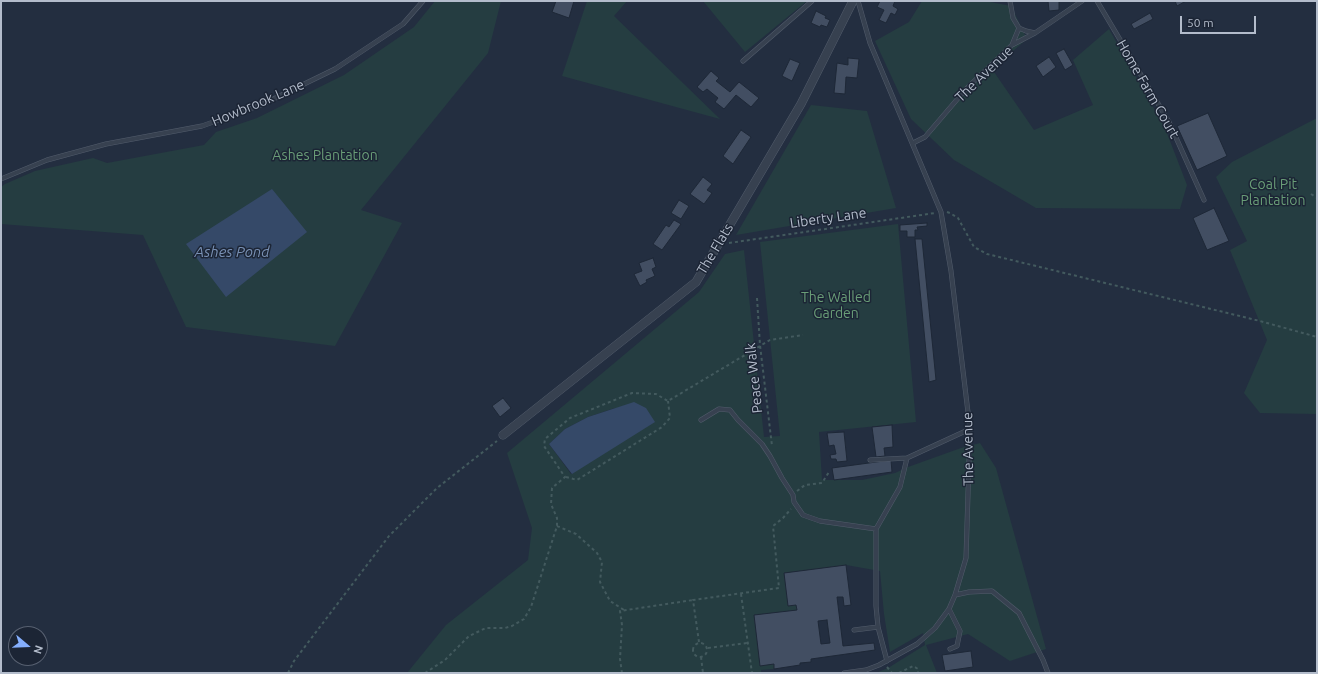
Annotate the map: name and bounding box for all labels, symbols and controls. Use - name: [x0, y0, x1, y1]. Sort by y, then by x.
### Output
- scale bar: [1182, 8, 1258, 34]
- text: 50 m: [1187, 16, 1214, 29]
- street label: Home Farm Court: [1113, 37, 1183, 141]
- street label: The Avenue: [952, 42, 1016, 106]
- street label: Howbrook Lane: [209, 76, 307, 130]
- park label: Ashes Plantation: [272, 147, 378, 163]
- park label: Coal Pit Plantation: [1240, 176, 1306, 208]
- street label: Liberty Lane: [789, 204, 867, 232]
- street label: The Flats: [693, 220, 737, 278]
- water label: Ashes Pond: [194, 243, 270, 261]
- park label: The Walled Garden: [801, 289, 871, 322]
- street label: Peace Walk: [742, 342, 766, 414]
- street label: The Avenue: [959, 412, 977, 486]
- north arrow: [8, 626, 48, 666]
- text: N: [31, 644, 45, 655]

